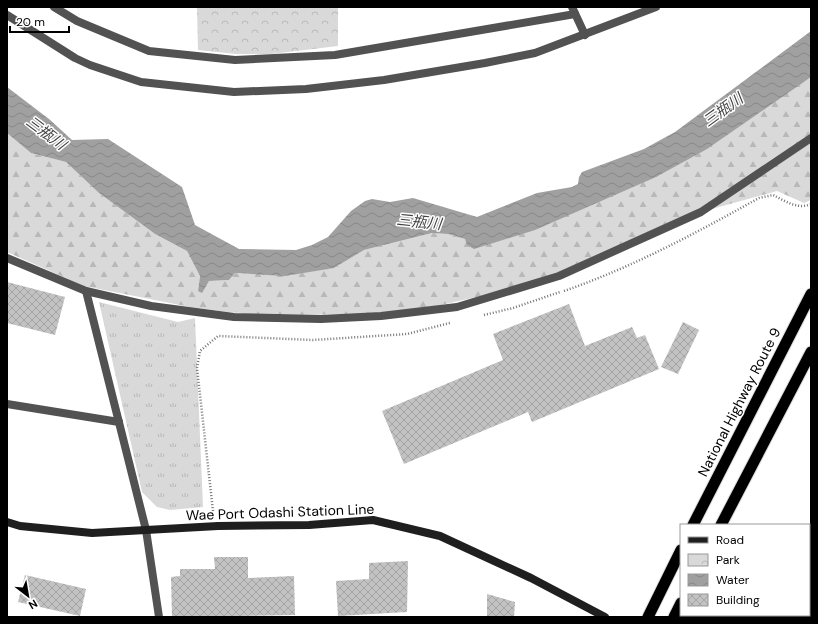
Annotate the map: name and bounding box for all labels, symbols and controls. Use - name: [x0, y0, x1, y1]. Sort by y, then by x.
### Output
- scale bar: [10, 8, 69, 34]
- text: 20 m: [16, 14, 45, 30]
- water label: 三瓶川: [699, 88, 749, 131]
- water label: 三瓶川: [22, 111, 72, 156]
- water label: 三瓶川: [396, 210, 444, 235]
- street label: National Highway Route 9: [694, 324, 785, 480]
- street label: Wae Port Odashi Station Line: [185, 500, 375, 524]
- legend: [680, 524, 810, 616]
- text: Road: [716, 532, 744, 548]
- text: Park: [716, 552, 740, 568]
- text: Water: [716, 572, 750, 588]
- north arrow: [8, 576, 48, 616]
- text: Building: [716, 592, 760, 608]
- text: N: [26, 597, 40, 613]

